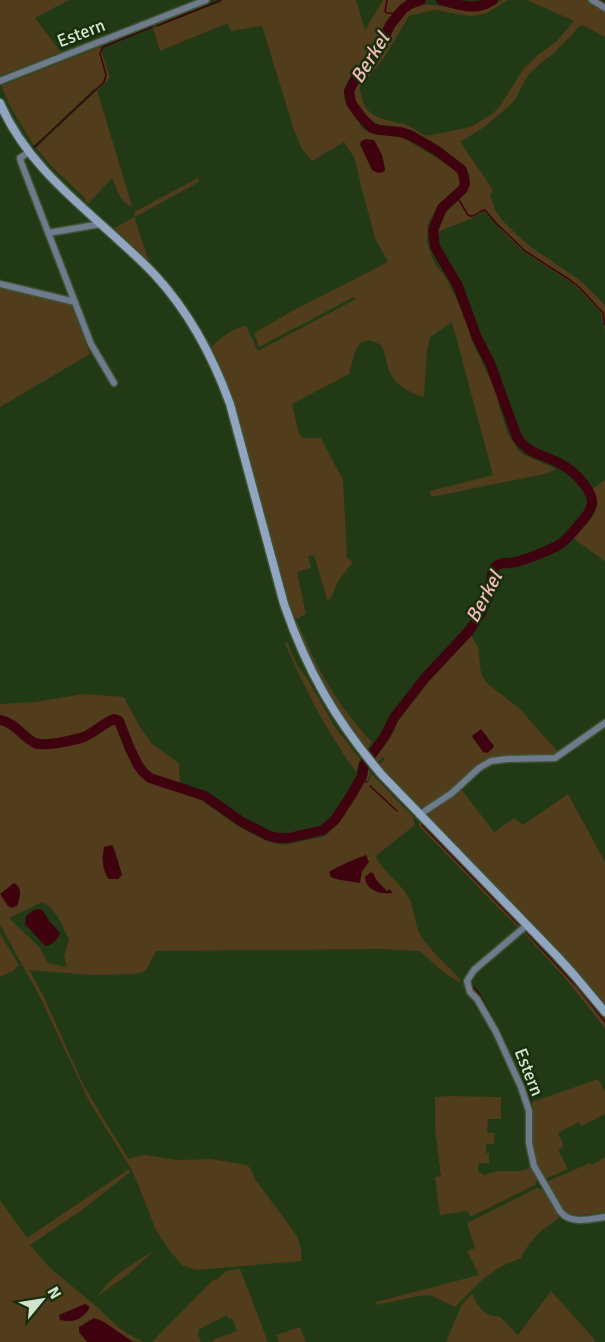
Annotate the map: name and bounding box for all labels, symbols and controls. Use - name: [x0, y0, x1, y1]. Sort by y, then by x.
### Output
- street label: Estern: [54, 14, 108, 52]
- water label: Berkel: [345, 26, 396, 88]
- water label: Berkel: [460, 565, 509, 627]
- street label: Estern: [510, 1045, 548, 1099]
- north arrow: [12, 1270, 72, 1330]
- text: N: [43, 1283, 66, 1303]

